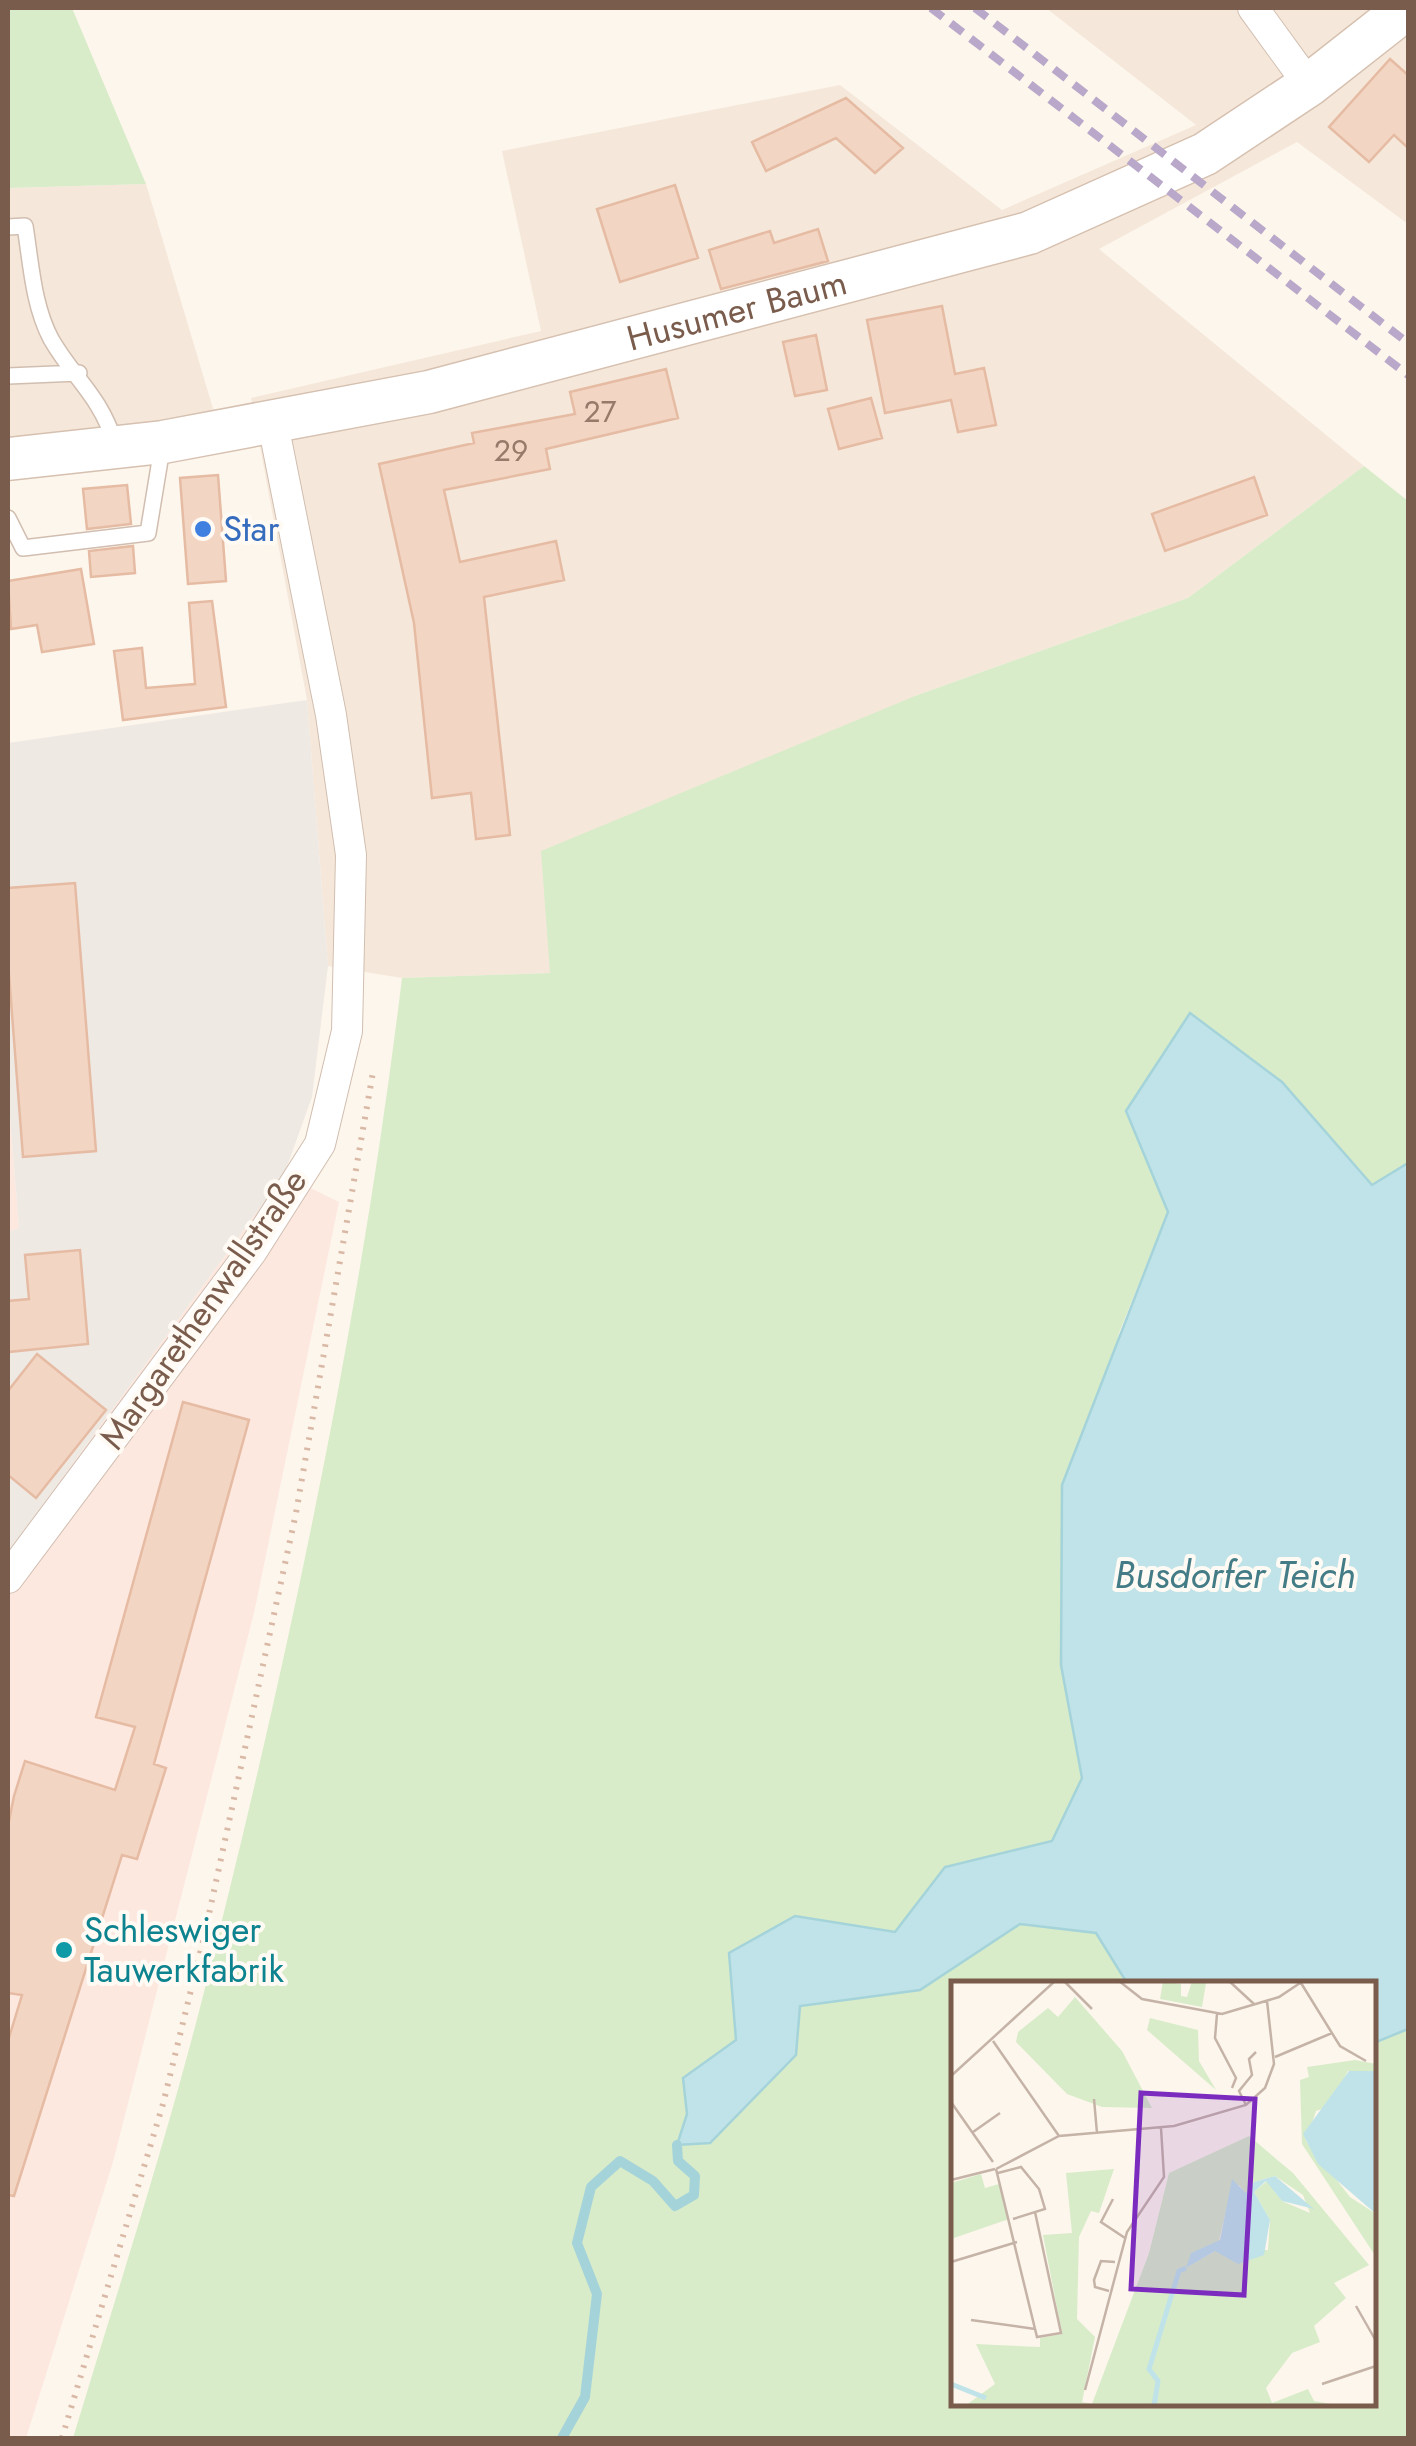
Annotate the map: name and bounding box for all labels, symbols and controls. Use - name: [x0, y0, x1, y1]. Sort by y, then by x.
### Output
- street label: Husumer Baum: [621, 257, 852, 364]
- house number: 27: [584, 390, 617, 433]
- house number: 29: [494, 429, 528, 472]
- place label: Star: [223, 504, 279, 554]
- marker: Star: [192, 518, 214, 540]
- street label: Margarethenwallstraße: [87, 1159, 319, 1459]
- water label: Busdorfer Teich: [1114, 1547, 1356, 1602]
- place label: Schleswiger Tauwerkfabrik: [84, 1905, 285, 1995]
- marker: Schleswiger Tauwerkfabrik: [53, 1939, 75, 1961]
- inset map: [951, 1981, 1376, 2406]

